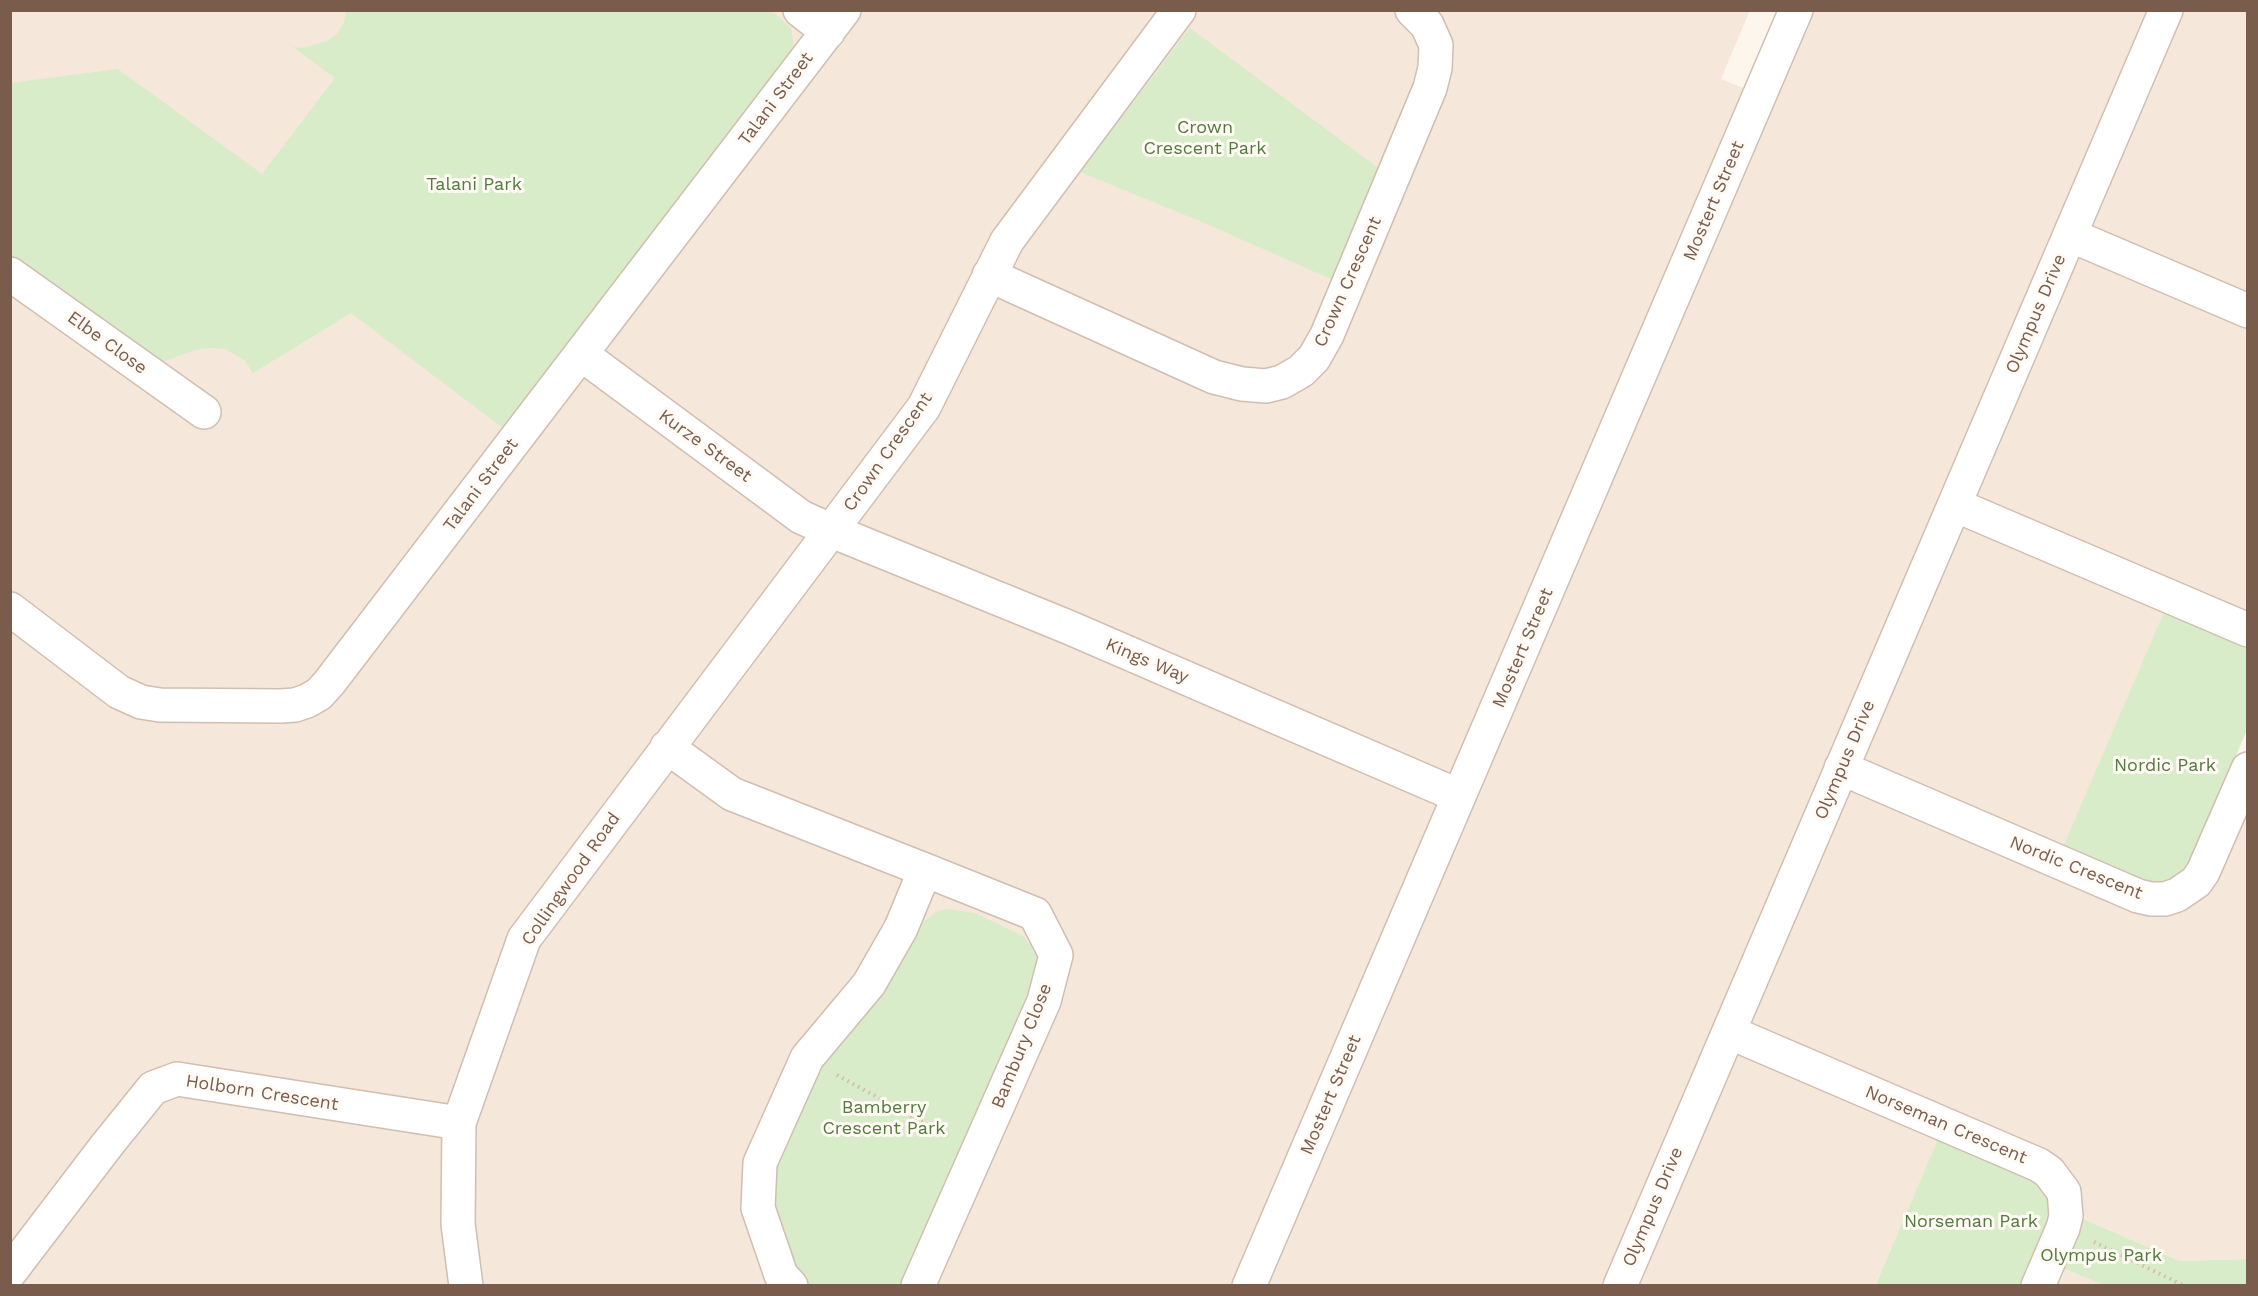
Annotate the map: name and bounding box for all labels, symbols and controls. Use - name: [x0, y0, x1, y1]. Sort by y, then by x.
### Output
- street label: Talani Street: [734, 48, 818, 150]
- park label: Crown Crescent Park: [1143, 117, 1267, 160]
- street label: Mostert Street: [1679, 138, 1749, 264]
- park label: Talani Park: [426, 174, 522, 196]
- street label: Crown Crescent: [1310, 213, 1386, 351]
- street label: Olympus Drive: [2001, 251, 2071, 377]
- street label: Elbe Close: [63, 307, 151, 379]
- street label: Crown Crescent: [839, 388, 937, 516]
- street label: Kurze Street: [654, 405, 756, 487]
- street label: Talani Street: [439, 434, 523, 536]
- street label: Mostert Street: [1488, 585, 1558, 711]
- street label: Kings Way: [1102, 634, 1192, 688]
- street label: Olympus Drive: [1810, 697, 1880, 823]
- park label: Nordic Park: [2114, 755, 2216, 777]
- street label: Collingwood Road: [517, 808, 625, 950]
- street label: Nordic Crescent: [2006, 831, 2146, 905]
- street label: Bambury Close: [987, 980, 1057, 1112]
- street label: Mostert Street: [1296, 1032, 1366, 1158]
- street label: Holborn Crescent: [184, 1070, 340, 1116]
- street label: Norseman Crescent: [1862, 1081, 2030, 1169]
- park label: Bamberry Crescent Park: [822, 1097, 946, 1140]
- street label: Olympus Drive: [1618, 1144, 1688, 1270]
- park label: Norseman Park: [1904, 1211, 2038, 1233]
- park label: Olympus Park: [2040, 1245, 2162, 1267]

